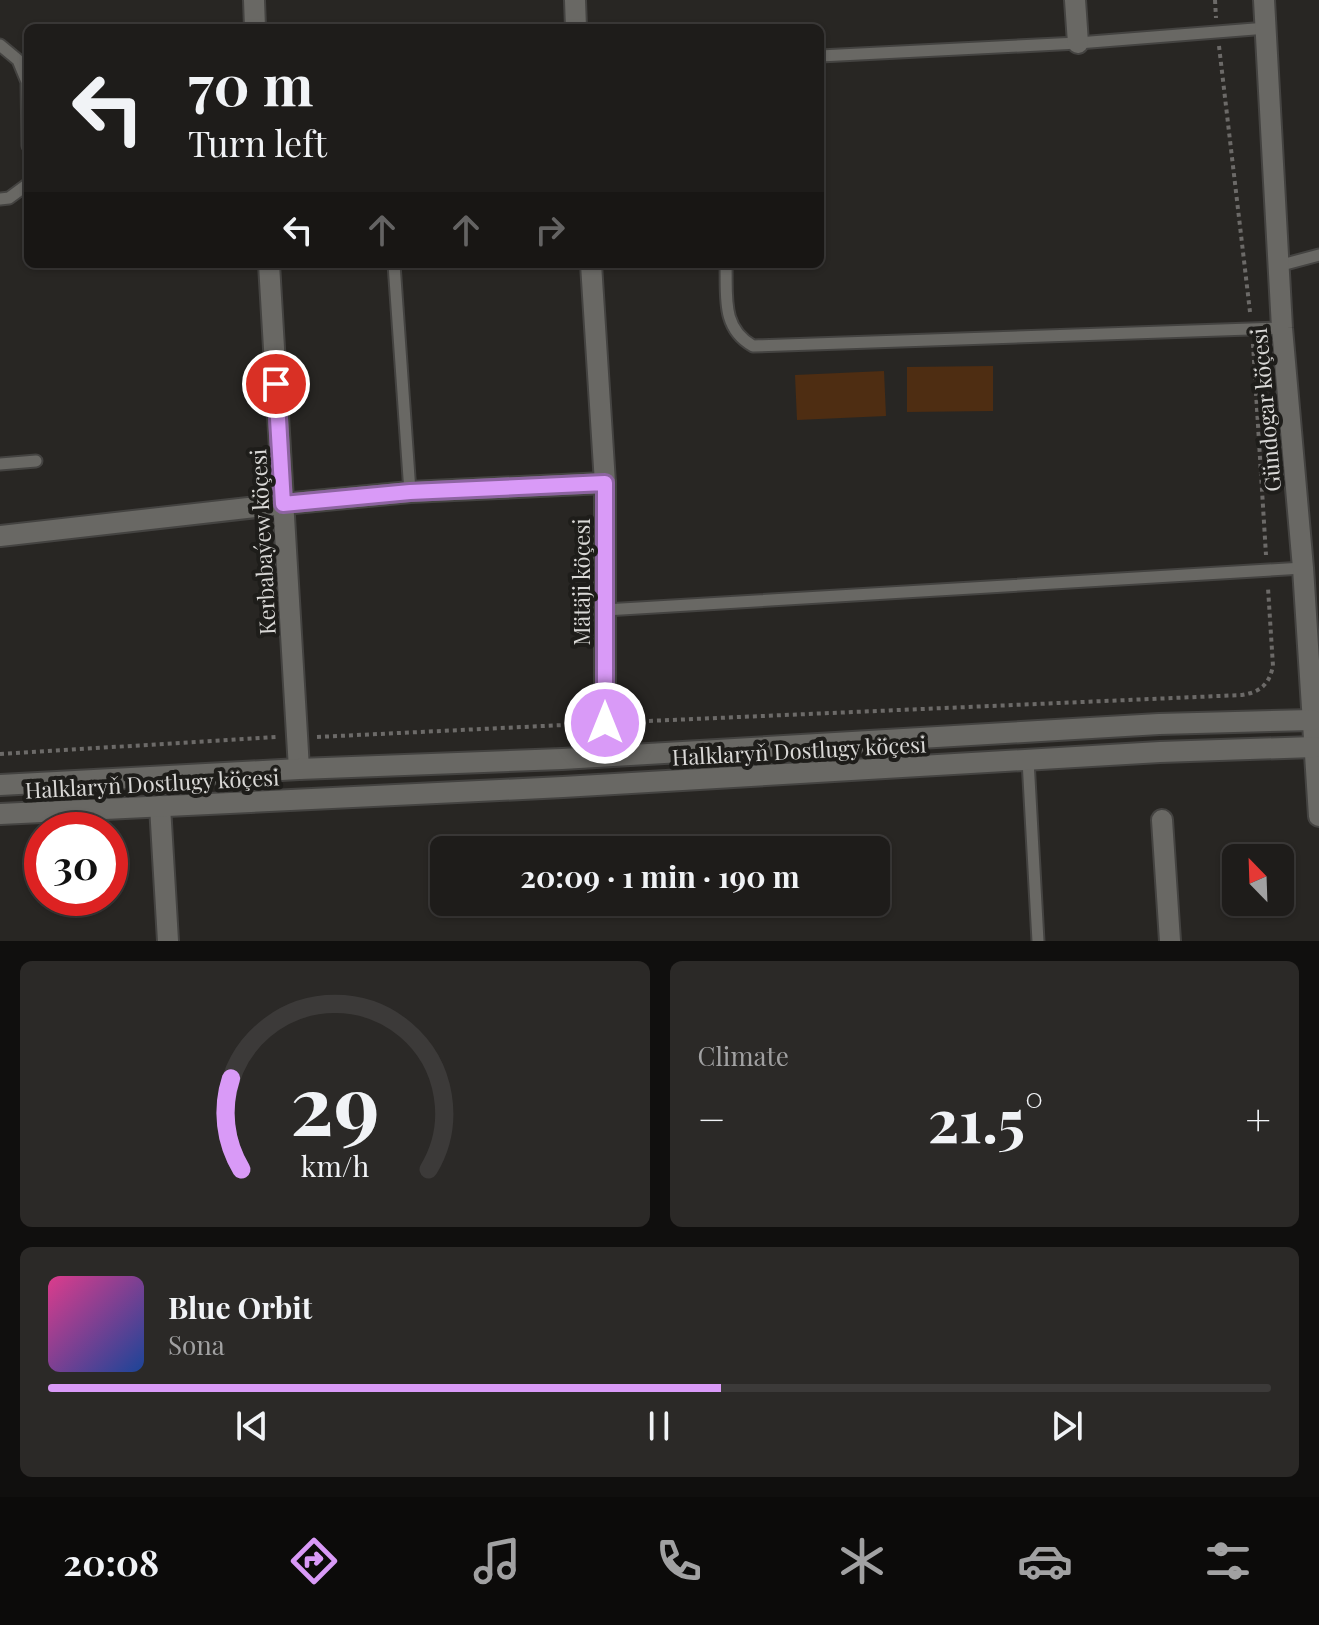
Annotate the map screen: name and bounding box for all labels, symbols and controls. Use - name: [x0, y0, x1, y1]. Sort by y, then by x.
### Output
- text: 70 m: [188, 46, 313, 121]
- icon: left: [56, 56, 160, 160]
- text: Turn left: [188, 118, 327, 166]
- icon: left: [276, 208, 320, 252]
- icon: ahead: [360, 208, 404, 252]
- icon: ahead: [444, 208, 488, 252]
- icon: right: [528, 208, 572, 252]
- street label: Gündogar köçesi: [1243, 327, 1287, 493]
- pin: [242, 350, 310, 418]
- icon: arrive: [254, 362, 298, 406]
- street label: Kerbabaýew köçesi: [242, 448, 282, 636]
- street label: Mätäji köçesi: [566, 518, 596, 646]
- position arrow: [563, 681, 647, 765]
- street label: Halklaryň Dostlugy köçesi: [671, 728, 927, 772]
- street label: Halklaryň Dostlugy köçesi: [24, 761, 280, 805]
- speed limit sign: 30: [24, 812, 128, 916]
- north arrow: [1222, 844, 1294, 916]
- map controls: [1222, 844, 1294, 916]
- text: 20:09 · 1 min · 190 m: [520, 856, 800, 896]
- text: Climate: [698, 1038, 789, 1073]
- text: 29: [290, 1046, 380, 1157]
- text: 21.5°: [928, 1078, 1043, 1158]
- text: −: [698, 1088, 726, 1147]
- text: +: [1245, 1088, 1271, 1147]
- text: km/h: [300, 1146, 369, 1184]
- text: Blue Orbit: [168, 1287, 312, 1327]
- text: Sona: [168, 1327, 225, 1362]
- icon: previous: [230, 1404, 274, 1448]
- icon: pause: [637, 1404, 681, 1448]
- icon: next: [1045, 1404, 1089, 1448]
- icon: directions: [286, 1533, 342, 1589]
- icon: music: [469, 1533, 525, 1589]
- icon: phone: [651, 1533, 707, 1589]
- icon: climate: [834, 1533, 890, 1589]
- icon: car: [1017, 1533, 1073, 1589]
- icon: filters: [1200, 1533, 1256, 1589]
- text: 20:08: [63, 1537, 159, 1585]

